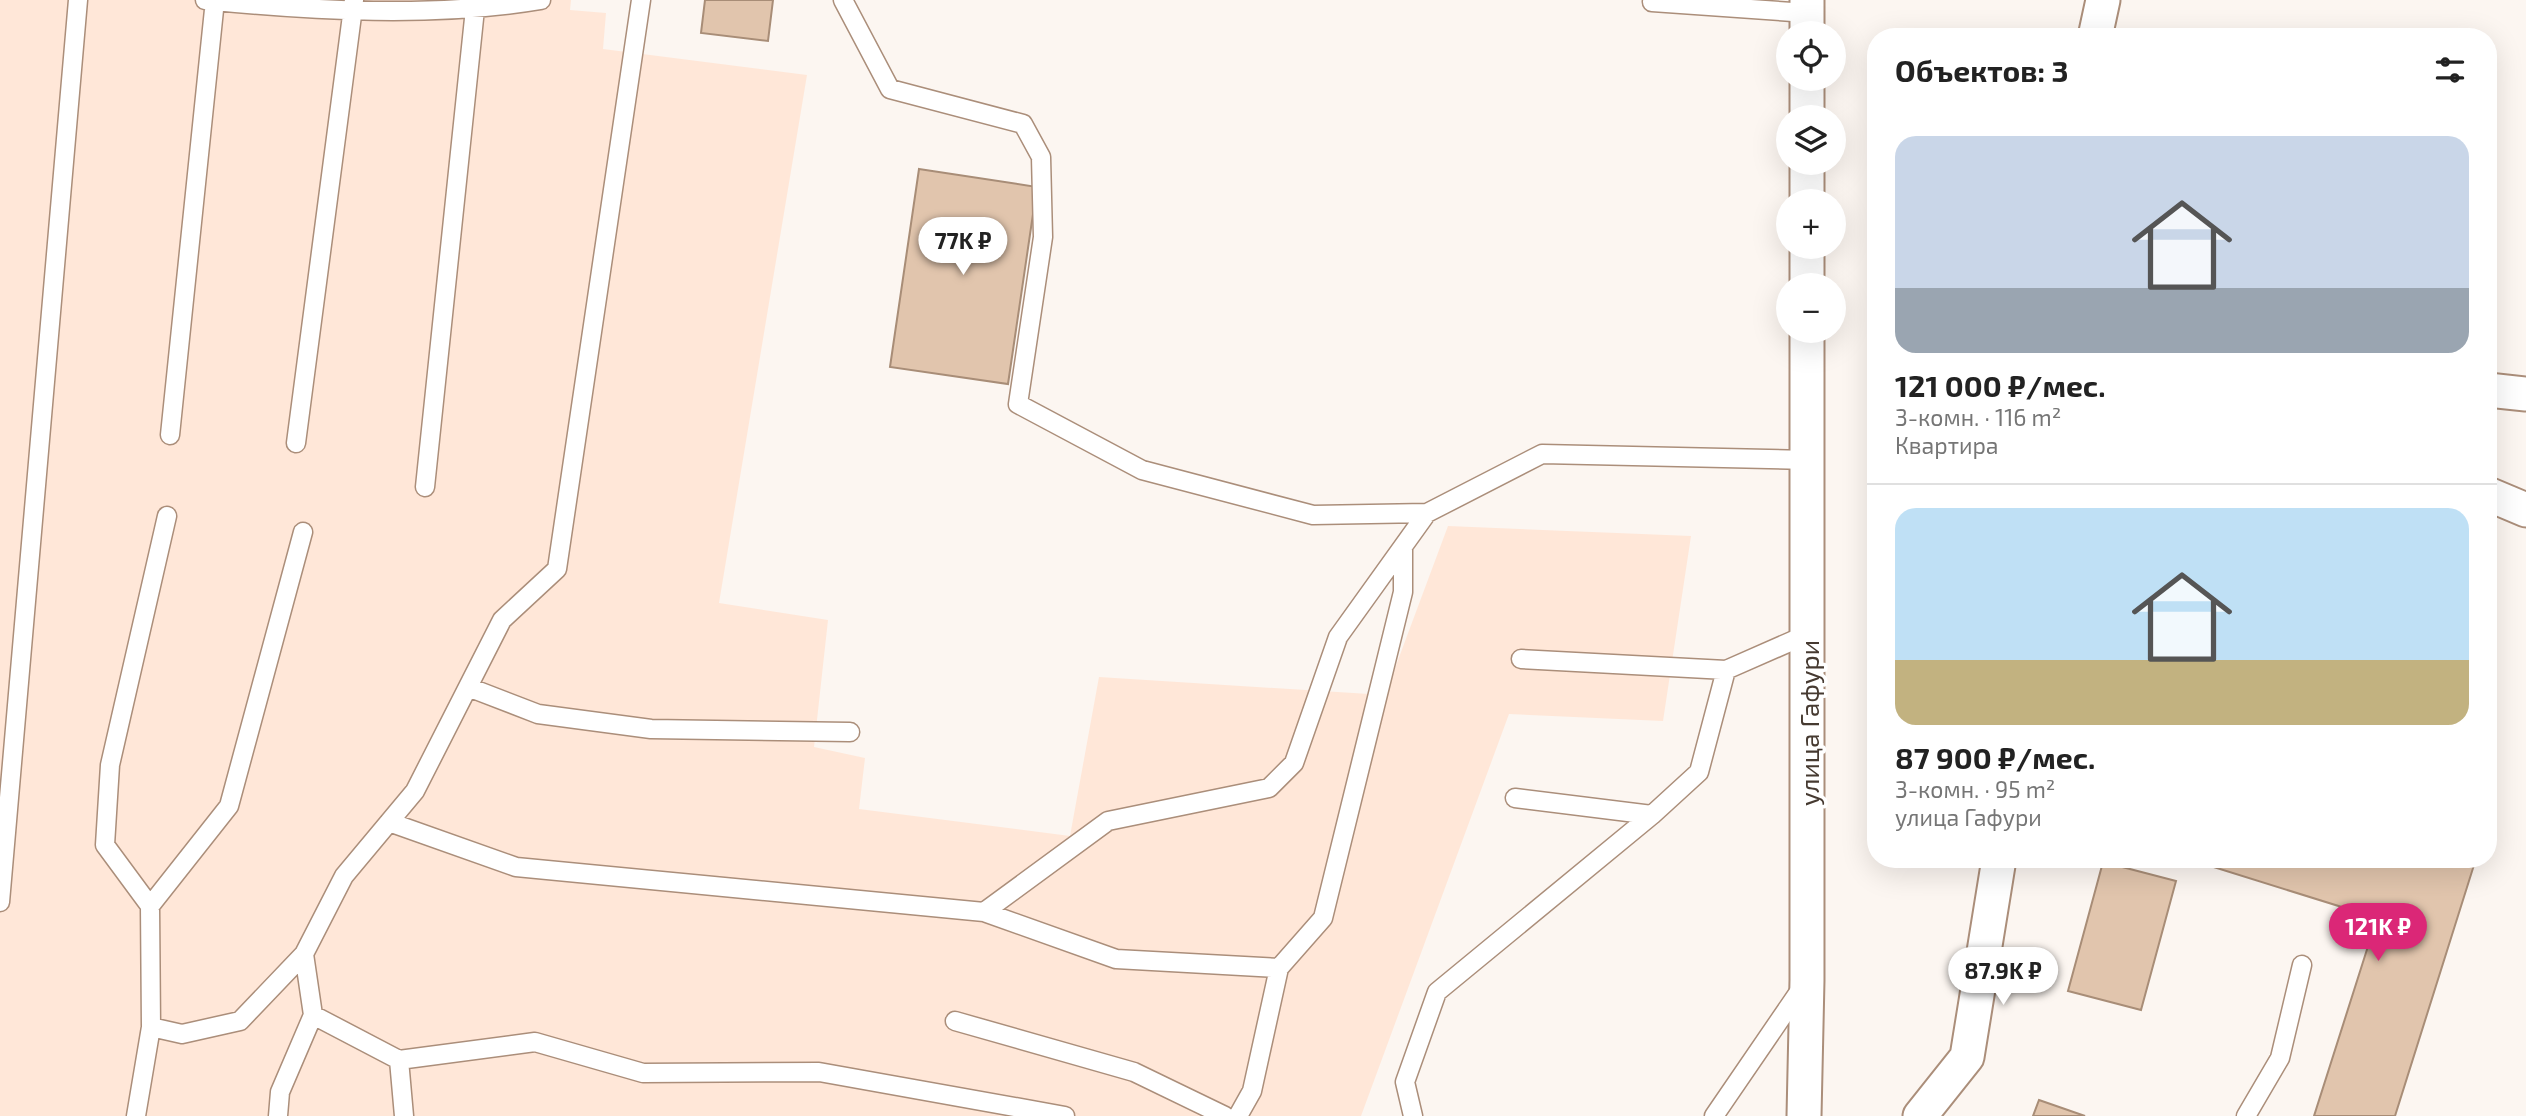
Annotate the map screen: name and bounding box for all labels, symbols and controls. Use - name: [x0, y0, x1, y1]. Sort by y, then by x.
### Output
- map controls: [1776, 21, 1846, 343]
- button: locate: [1776, 21, 1846, 91]
- icon: filters: [2431, 51, 2469, 89]
- text: Объектов: 3: [1895, 52, 2069, 88]
- button: layers: [1776, 105, 1846, 175]
- icon: home: [2119, 182, 2245, 308]
- button: +: [1776, 189, 1846, 259]
- pin: 77K ₽: [914, 218, 1012, 277]
- text: 77K ₽: [934, 226, 992, 254]
- button: −: [1776, 273, 1846, 343]
- text: 121 000 ₽/мес.: [1895, 367, 2106, 403]
- text: 3-комн. · 116 m²: [1895, 403, 2061, 431]
- text: Квартира: [1895, 431, 1999, 459]
- icon: home: [2119, 554, 2245, 680]
- street label: улица Гафури: [1793, 640, 1825, 806]
- text: 87 900 ₽/мес.: [1895, 739, 2095, 775]
- text: 3-комн. · 95 m²: [1895, 775, 2055, 803]
- text: улица Гафури: [1895, 803, 2042, 831]
- pin: 121K ₽: [2321, 904, 2435, 963]
- text: 121K ₽: [2345, 912, 2411, 940]
- pin: 87.9K ₽: [1938, 948, 2068, 1007]
- text: 87.9K ₽: [1964, 956, 2042, 984]

